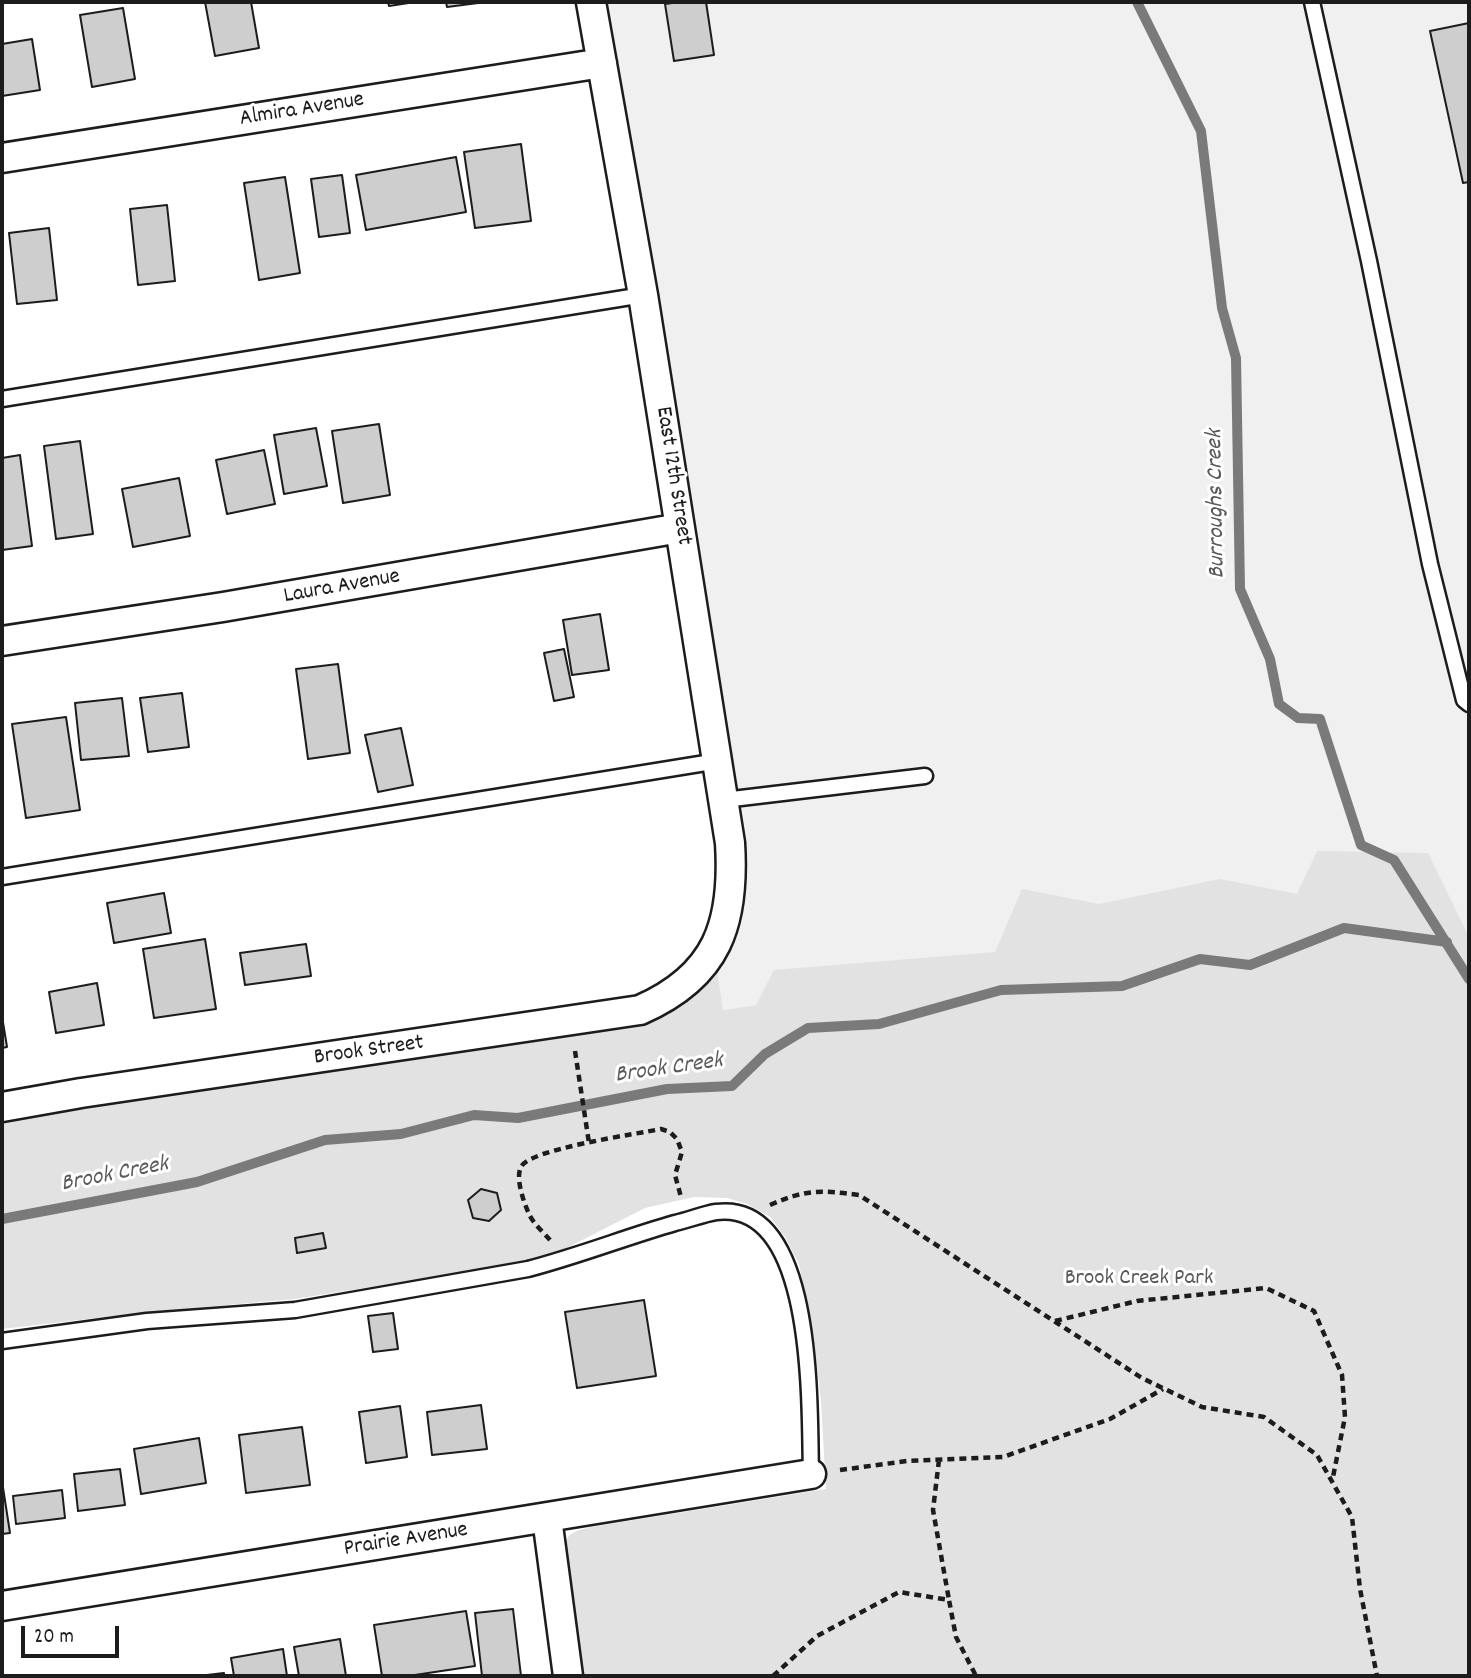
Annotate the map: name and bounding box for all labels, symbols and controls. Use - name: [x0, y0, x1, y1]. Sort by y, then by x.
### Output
- street label: Almira Avenue: [238, 88, 366, 134]
- street label: East 12th Street: [647, 405, 697, 547]
- water label: Burroughs Creek: [1202, 429, 1234, 579]
- street label: Laura Avenue: [282, 564, 402, 612]
- street label: Brook Street: [312, 1031, 426, 1073]
- water label: Brook Creek: [613, 1048, 725, 1092]
- water label: Brook Creek: [59, 1151, 171, 1201]
- park label: Brook Creek Park: [1065, 1266, 1213, 1294]
- street label: Prairie Avenue: [342, 1518, 470, 1564]
- scale bar: [24, 1612, 122, 1656]
- text: 20 m: [34, 1623, 74, 1653]

